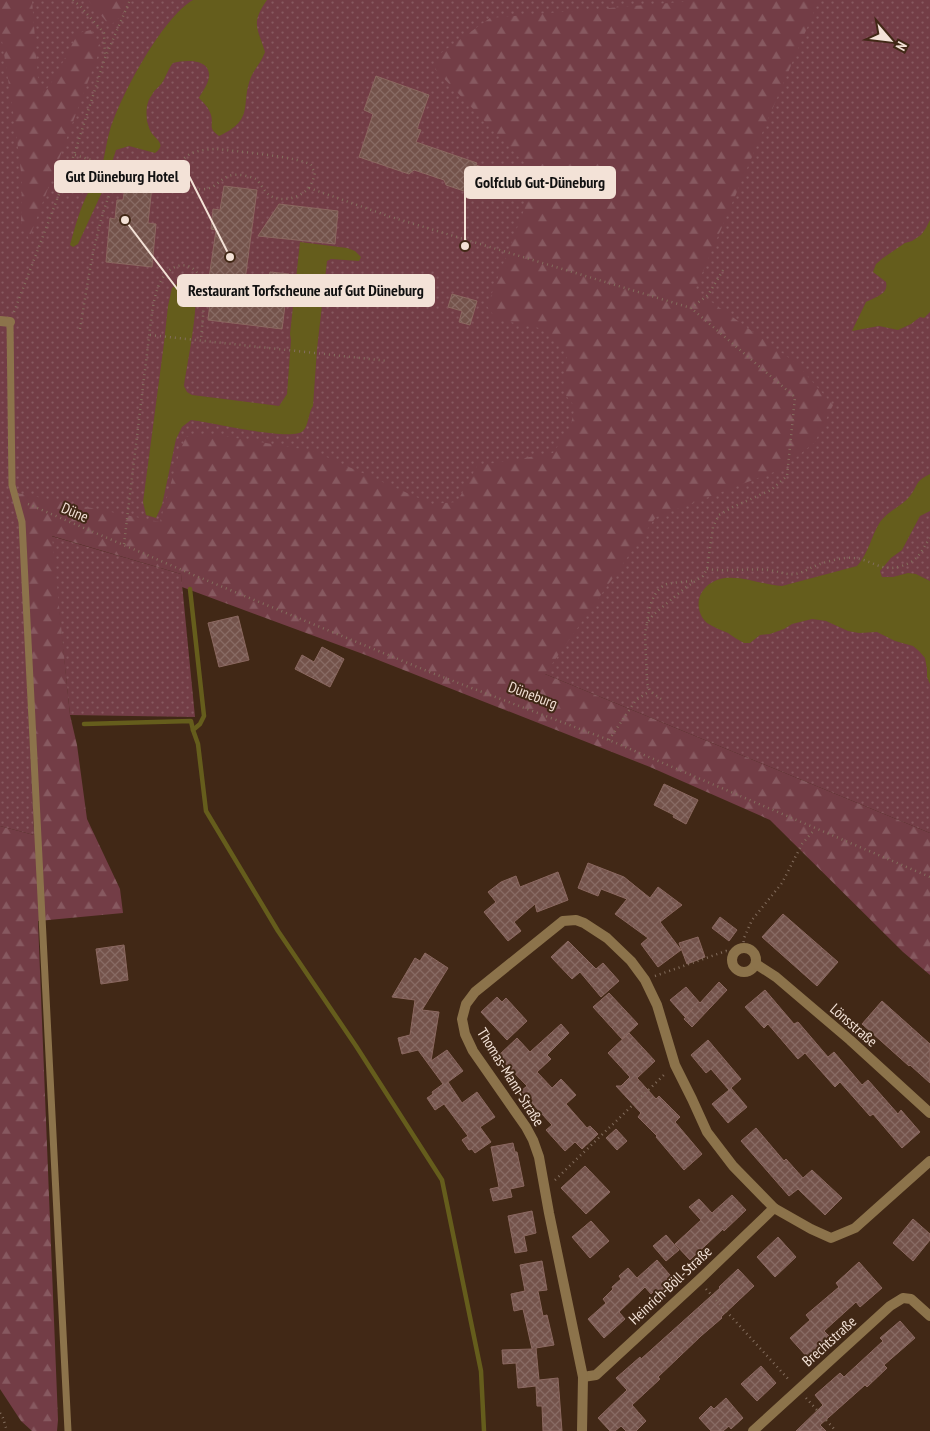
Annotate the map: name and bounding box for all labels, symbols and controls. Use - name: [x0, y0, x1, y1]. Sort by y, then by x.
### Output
- north arrow: [865, 15, 915, 65]
- text: N: [892, 39, 911, 54]
- callout: Gut Düneburg Hotel: [55, 161, 189, 192]
- text: Gut Düneburg Hotel: [65, 166, 179, 186]
- callout: Golfclub Gut-Düneburg: [465, 167, 615, 198]
- text: Golfclub Gut-Düneburg: [475, 172, 605, 192]
- callout: Restaurant Torfscheune auf Gut Düneburg: [178, 275, 434, 306]
- text: Restaurant Torfscheune auf Gut Düneburg: [188, 280, 424, 300]
- street label: Düne: [59, 498, 91, 526]
- street label: Düneburg: [506, 677, 560, 713]
- street label: Lönsstraße: [826, 999, 882, 1051]
- street label: Thomas-Mann-Straße: [473, 1024, 549, 1130]
- street label: Heinrich-Böll-Straße: [624, 1242, 716, 1328]
- street label: Brechtstraße: [798, 1312, 860, 1370]

